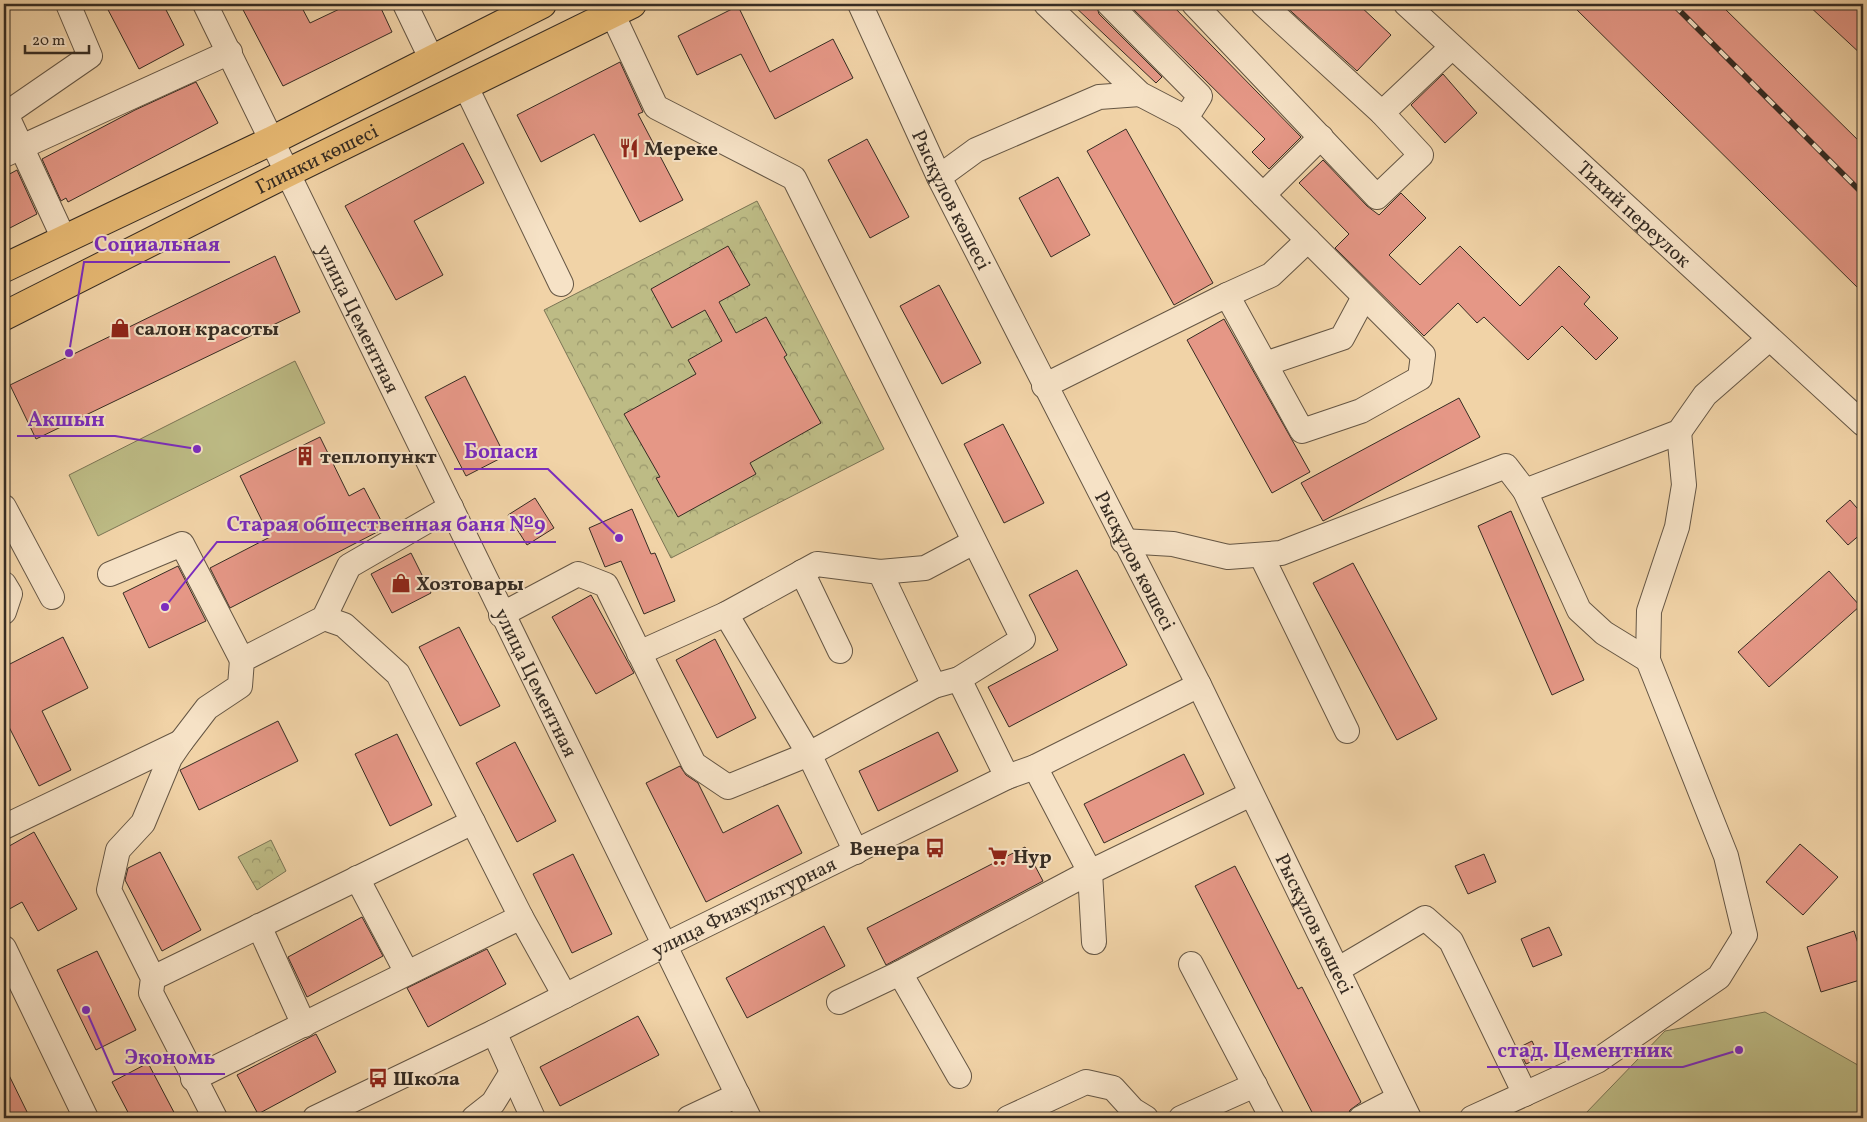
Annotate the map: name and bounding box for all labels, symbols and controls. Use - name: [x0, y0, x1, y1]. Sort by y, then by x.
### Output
- scale bar: [25, 22, 89, 54]
- text: 20 m: [32, 31, 65, 52]
- street label: Глинки көшесі: [251, 118, 384, 203]
- street label: Рысқұлов көшесі: [903, 126, 996, 275]
- place label: Мереке: [644, 136, 718, 164]
- restaurant icon: Мереке: [618, 137, 640, 159]
- street label: Тихий переулок: [1570, 155, 1696, 275]
- callout: Социальная: [84, 226, 230, 262]
- text: Социальная: [94, 231, 220, 260]
- street label: улица Цементная: [308, 240, 405, 399]
- place label: салон красоты: [135, 316, 279, 344]
- shop icon: салон красоты: [109, 317, 131, 339]
- callout: Акшын: [17, 400, 115, 436]
- text: Акшын: [27, 406, 105, 435]
- callout: Бопаси: [454, 433, 548, 469]
- text: Бопаси: [464, 438, 538, 467]
- place label: теплопункт: [320, 444, 437, 472]
- building icon: теплопункт: [294, 445, 316, 467]
- street label: Рысқұлов көшесі: [1086, 487, 1181, 636]
- callout: Старая общественная баня №9: [217, 506, 556, 542]
- text: Старая общественная баня №9: [226, 511, 546, 540]
- place label: Хозтовары: [416, 571, 524, 599]
- shop icon: Хозтовары: [390, 572, 412, 594]
- street label: улица Цементная: [486, 604, 583, 763]
- place label: Венера: [850, 836, 920, 864]
- bus stop icon: Венера: [924, 837, 946, 859]
- place label: Нур: [1013, 844, 1052, 872]
- supermarket icon: Нур: [987, 845, 1009, 867]
- street label: Рысқұлов көшесі: [1267, 849, 1359, 999]
- street label: улица Физкультурная: [647, 851, 842, 965]
- callout: стад. Цементник: [1487, 1031, 1683, 1067]
- text: стад. Цементник: [1497, 1037, 1673, 1066]
- callout: Экономь: [114, 1038, 225, 1074]
- text: Экономь: [125, 1044, 215, 1073]
- place label: Школа: [393, 1066, 460, 1094]
- bus stop icon: Школа: [367, 1067, 389, 1089]

